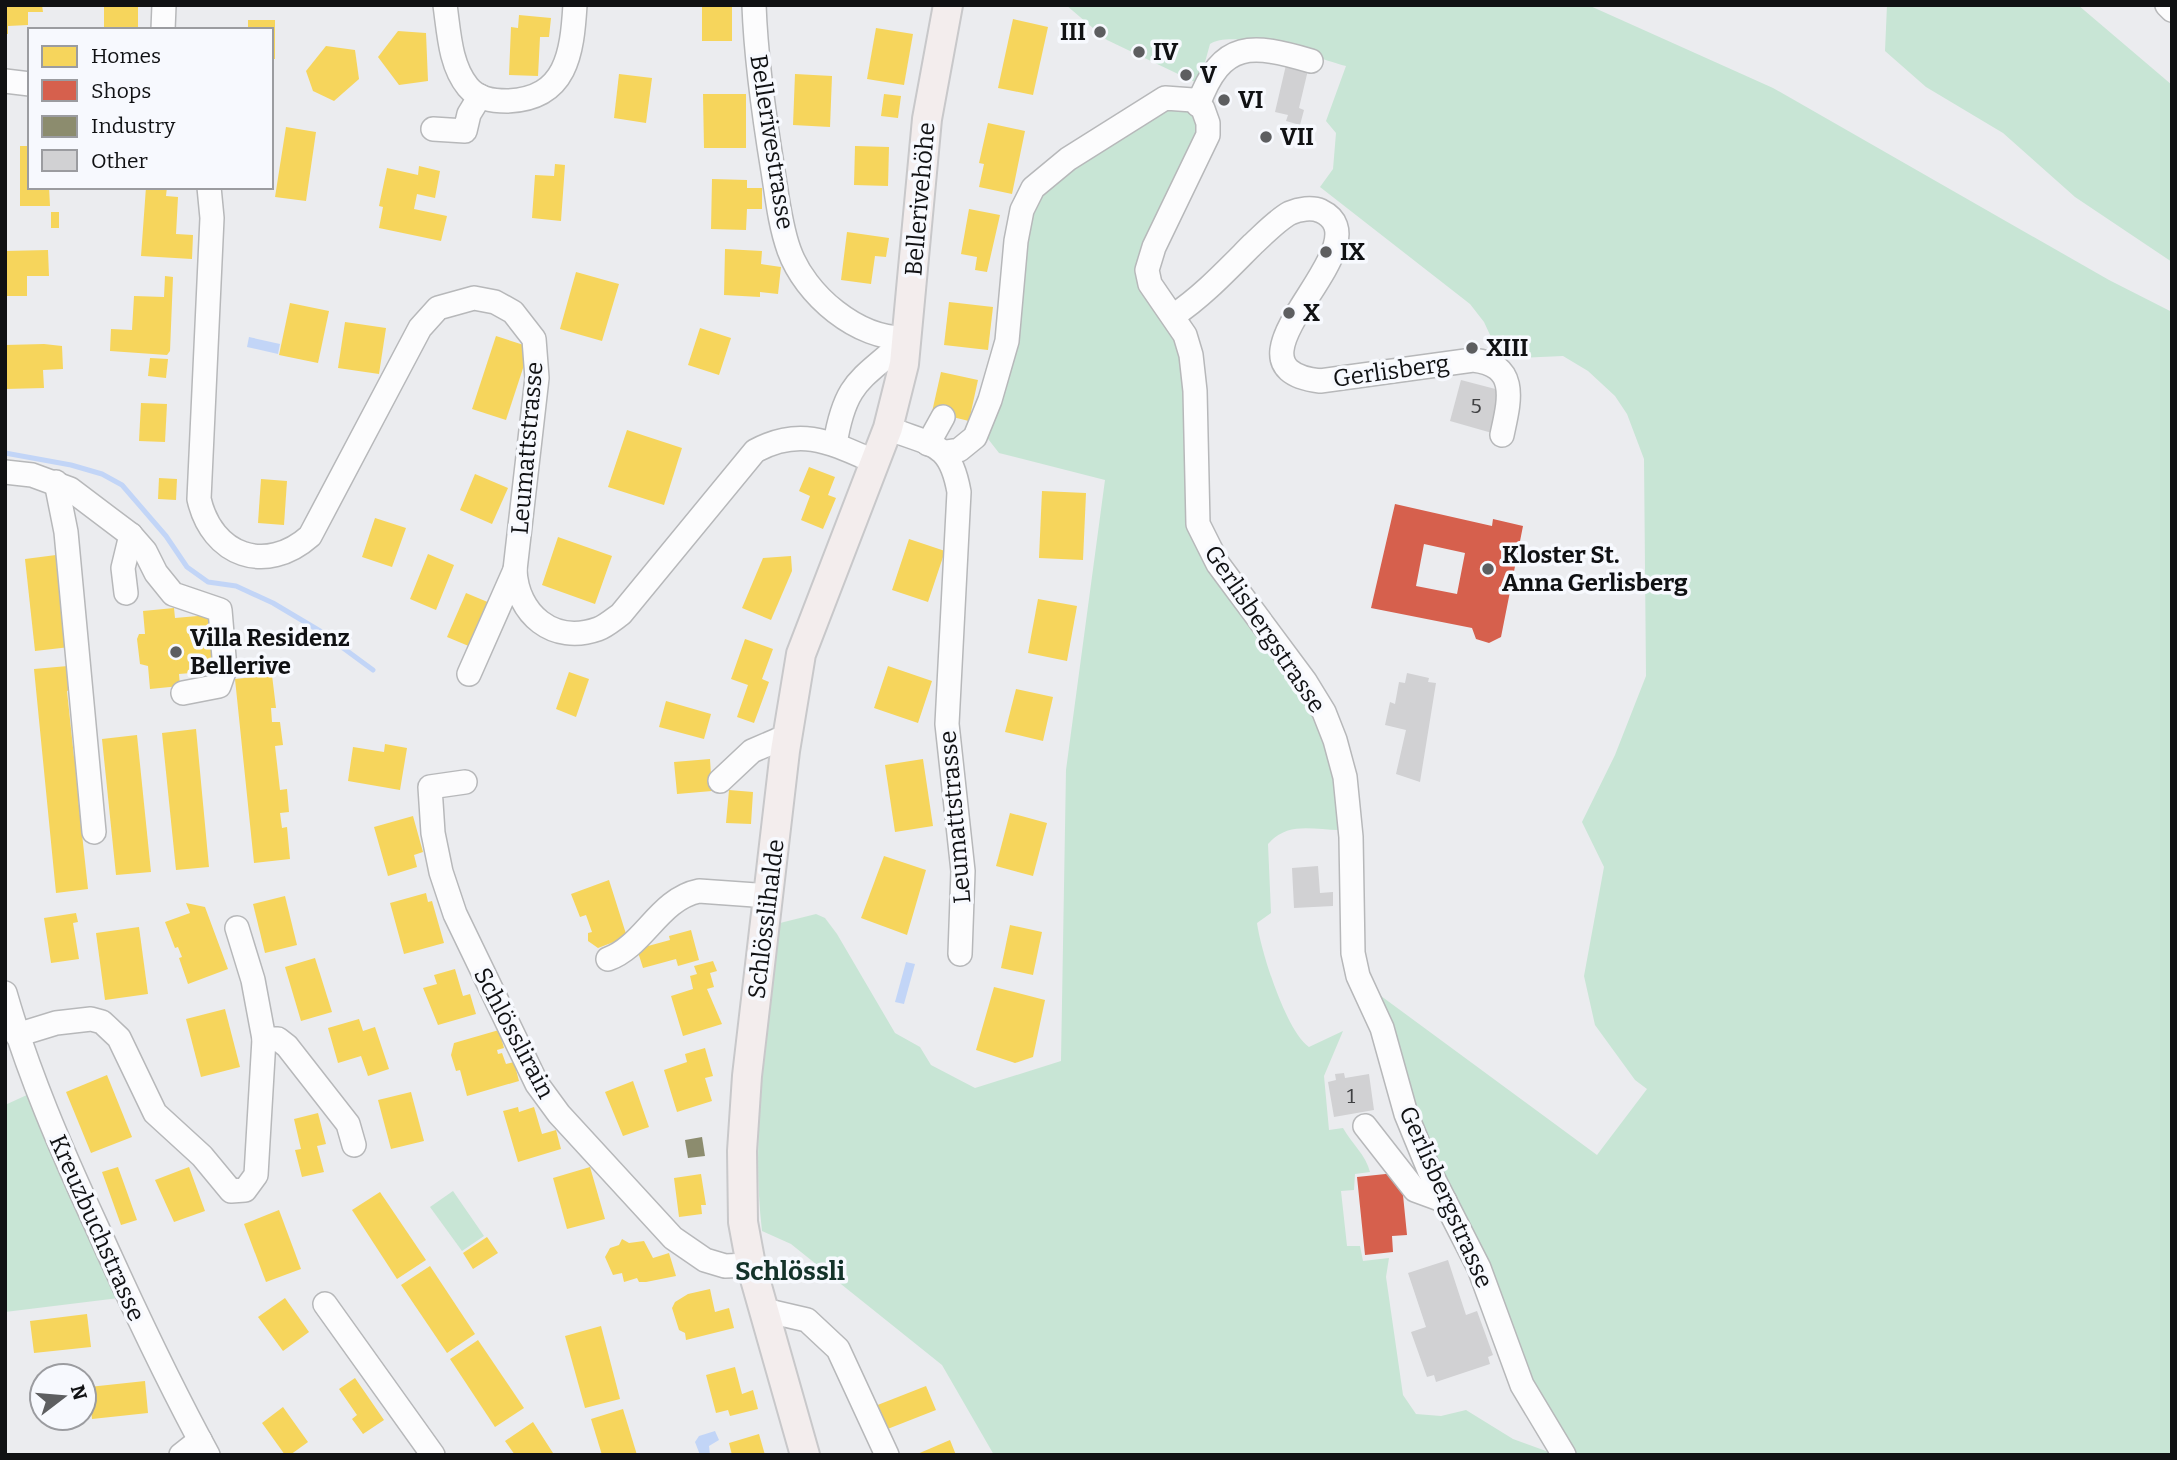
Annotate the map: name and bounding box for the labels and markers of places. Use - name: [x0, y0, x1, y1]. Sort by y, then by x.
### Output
- place label: III: [1060, 18, 1086, 46]
- marker: III: [1092, 24, 1108, 40]
- place label: IV: [1153, 38, 1178, 66]
- marker: IV: [1131, 44, 1147, 60]
- place label: V: [1200, 61, 1217, 89]
- marker: V: [1178, 67, 1194, 83]
- place label: VI: [1238, 86, 1263, 114]
- marker: VI: [1216, 92, 1232, 108]
- place label: VII: [1280, 123, 1314, 151]
- marker: VII: [1258, 129, 1274, 145]
- place label: IX: [1340, 238, 1365, 266]
- marker: IX: [1318, 244, 1334, 260]
- place label: X: [1303, 299, 1320, 327]
- marker: X: [1281, 305, 1297, 321]
- place label: XIII: [1486, 334, 1529, 362]
- marker: XIII: [1464, 340, 1480, 356]
- place label: Kloster St. Anna Gerlisberg: [1502, 541, 1688, 597]
- marker: Kloster St. Anna Gerlisberg: [1480, 561, 1496, 577]
- place label: Villa Residenz Bellerive: [190, 624, 350, 680]
- marker: Villa Residenz Bellerive: [168, 644, 184, 660]

